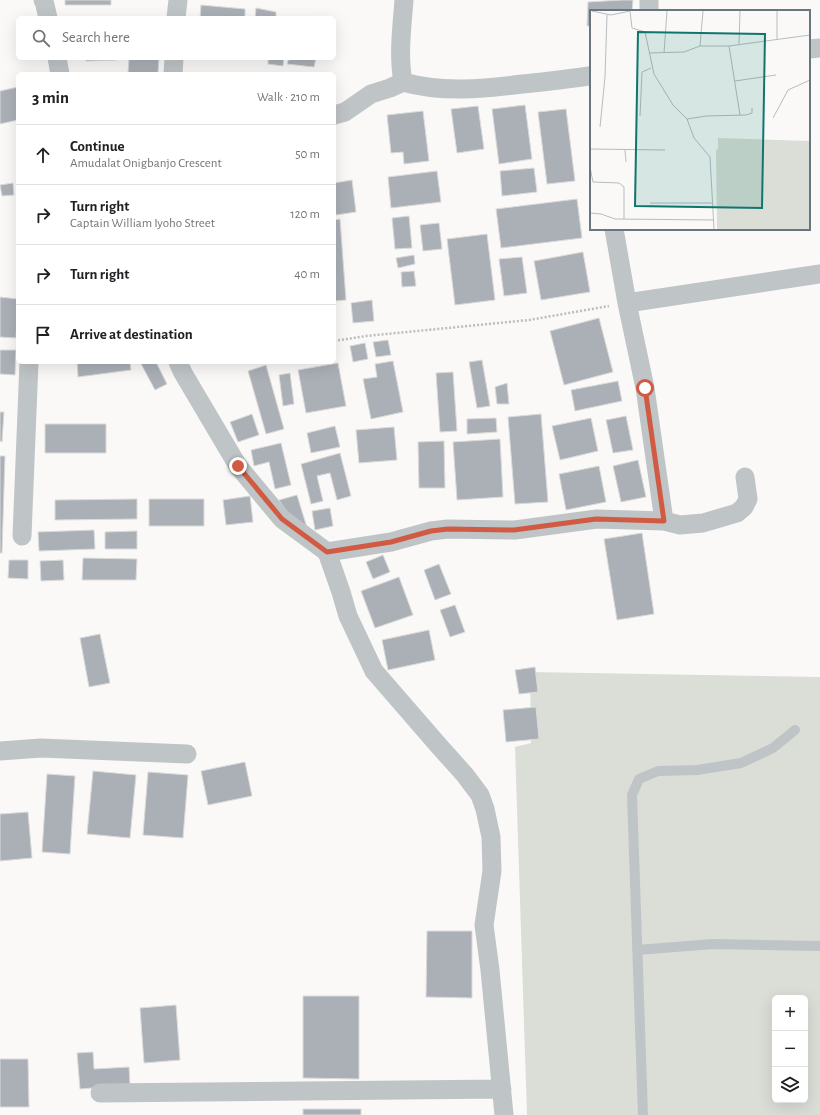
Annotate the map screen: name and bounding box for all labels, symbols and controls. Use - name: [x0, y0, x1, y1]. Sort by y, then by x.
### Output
- inset map: [590, 10, 810, 230]
- search box: [16, 16, 336, 60]
- icon: search: [30, 27, 52, 49]
- text: Search here: [62, 30, 130, 45]
- text: 3 min: [32, 89, 69, 106]
- text: Walk · 210 m: [257, 91, 320, 104]
- text: Continue: [70, 139, 125, 154]
- icon: ahead: [32, 144, 54, 166]
- text: 50 m: [295, 148, 320, 161]
- text: Amudalat Onigbanjo Crescent: [70, 157, 222, 170]
- text: Turn right: [70, 199, 129, 214]
- icon: right: [32, 204, 54, 226]
- text: 120 m: [290, 208, 320, 221]
- text: Captain William Iyoho Street: [70, 217, 215, 230]
- icon: right: [32, 264, 54, 286]
- text: Turn right: [70, 267, 129, 282]
- text: 40 m: [294, 268, 320, 281]
- icon: arrive: [32, 324, 54, 346]
- text: Arrive at destination: [70, 327, 193, 342]
- route start: [636, 379, 654, 397]
- route end: [229, 457, 247, 475]
- map controls: [772, 995, 808, 1103]
- button: +: [772, 995, 808, 1031]
- button: −: [772, 1031, 808, 1067]
- button: layers: [772, 1067, 808, 1103]

